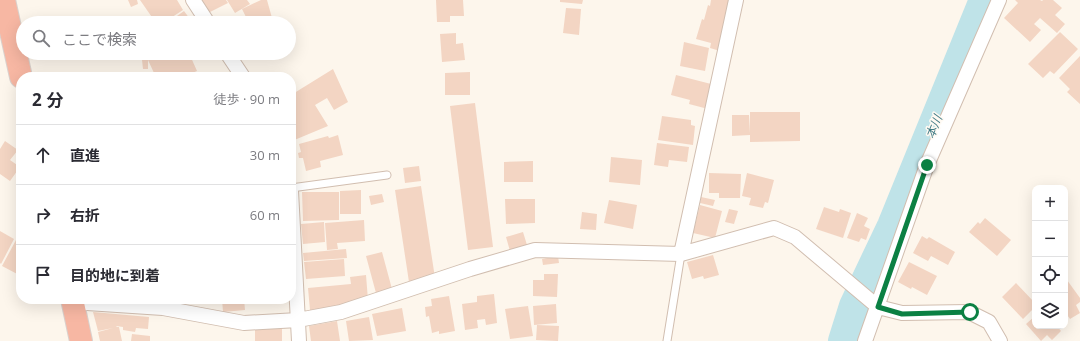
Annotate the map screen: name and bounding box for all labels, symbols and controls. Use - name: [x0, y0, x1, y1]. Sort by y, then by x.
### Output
- search box: [16, 16, 296, 60]
- icon: search: [30, 27, 52, 49]
- text: ここで検索: [62, 29, 137, 49]
- text: 2 分: [32, 88, 63, 111]
- text: 徒歩 · 90 m: [214, 90, 280, 108]
- water label: 本川: [921, 111, 947, 141]
- icon: ahead: [32, 144, 54, 166]
- text: 直進: [70, 145, 100, 165]
- text: 30 m: [250, 146, 280, 164]
- route end: [918, 156, 936, 174]
- map controls: [1032, 185, 1068, 329]
- button: +: [1032, 185, 1068, 221]
- icon: right: [32, 204, 54, 226]
- text: 右折: [70, 205, 100, 225]
- text: 60 m: [250, 206, 280, 224]
- button: −: [1032, 221, 1068, 257]
- button: locate: [1032, 257, 1068, 293]
- icon: arrive: [32, 264, 54, 286]
- text: 目的地に到着: [70, 265, 160, 285]
- button: layers: [1032, 293, 1068, 329]
- route start: [961, 303, 979, 321]

